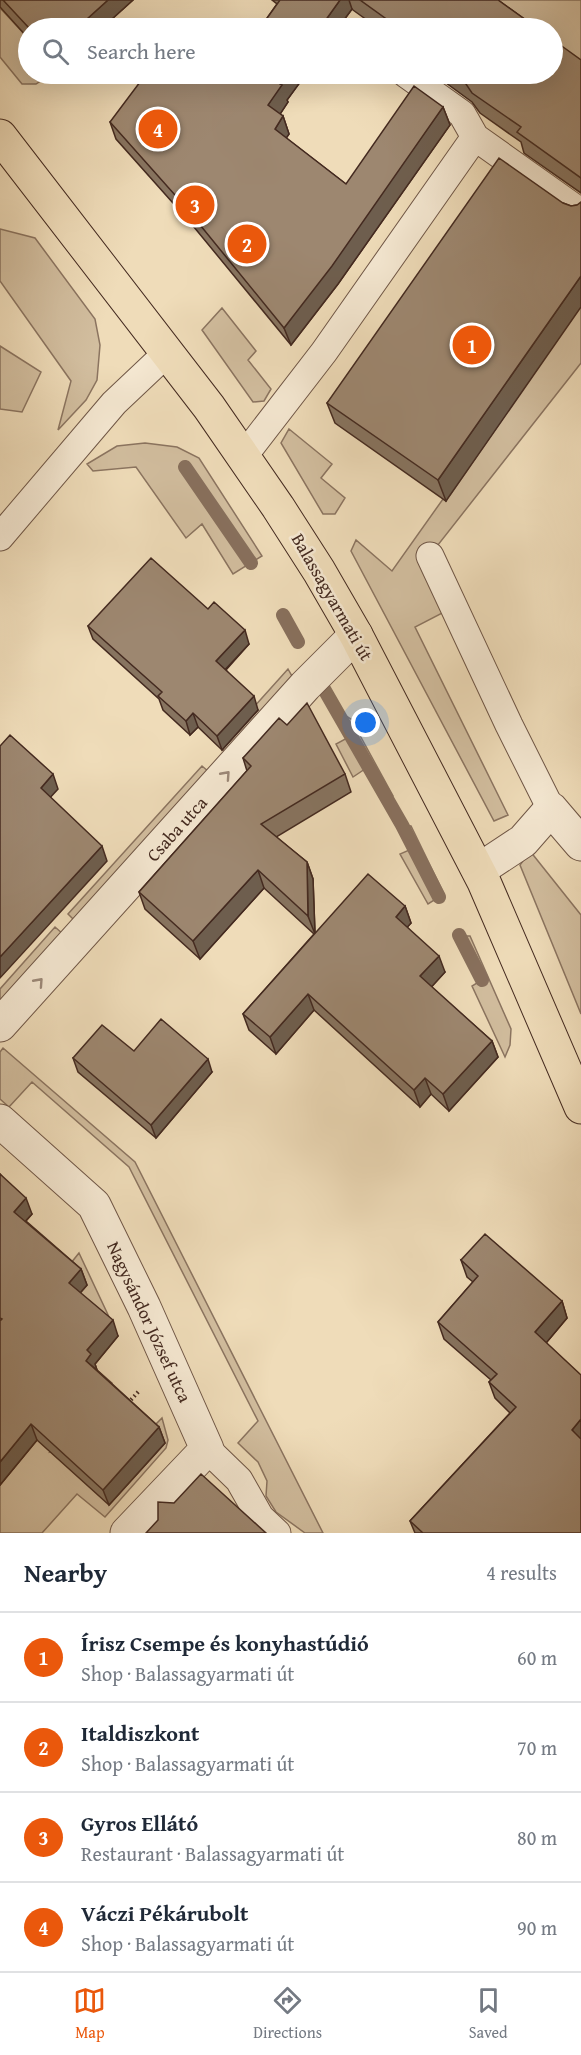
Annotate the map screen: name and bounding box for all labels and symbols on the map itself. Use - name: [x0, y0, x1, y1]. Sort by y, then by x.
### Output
- pin: 4: [138, 106, 178, 152]
- pin: 3: [176, 182, 214, 228]
- pin: 2: [228, 222, 266, 266]
- pin: 1: [452, 322, 492, 368]
- street label: Balassagyarmati út: [285, 528, 380, 666]
- your location: [351, 708, 380, 737]
- one-way arrow: [219, 771, 230, 781]
- street label: Csaba utca: [140, 790, 214, 867]
- one-way arrow: [32, 978, 43, 989]
- street label: Nagysándor József utca: [100, 1237, 199, 1407]

